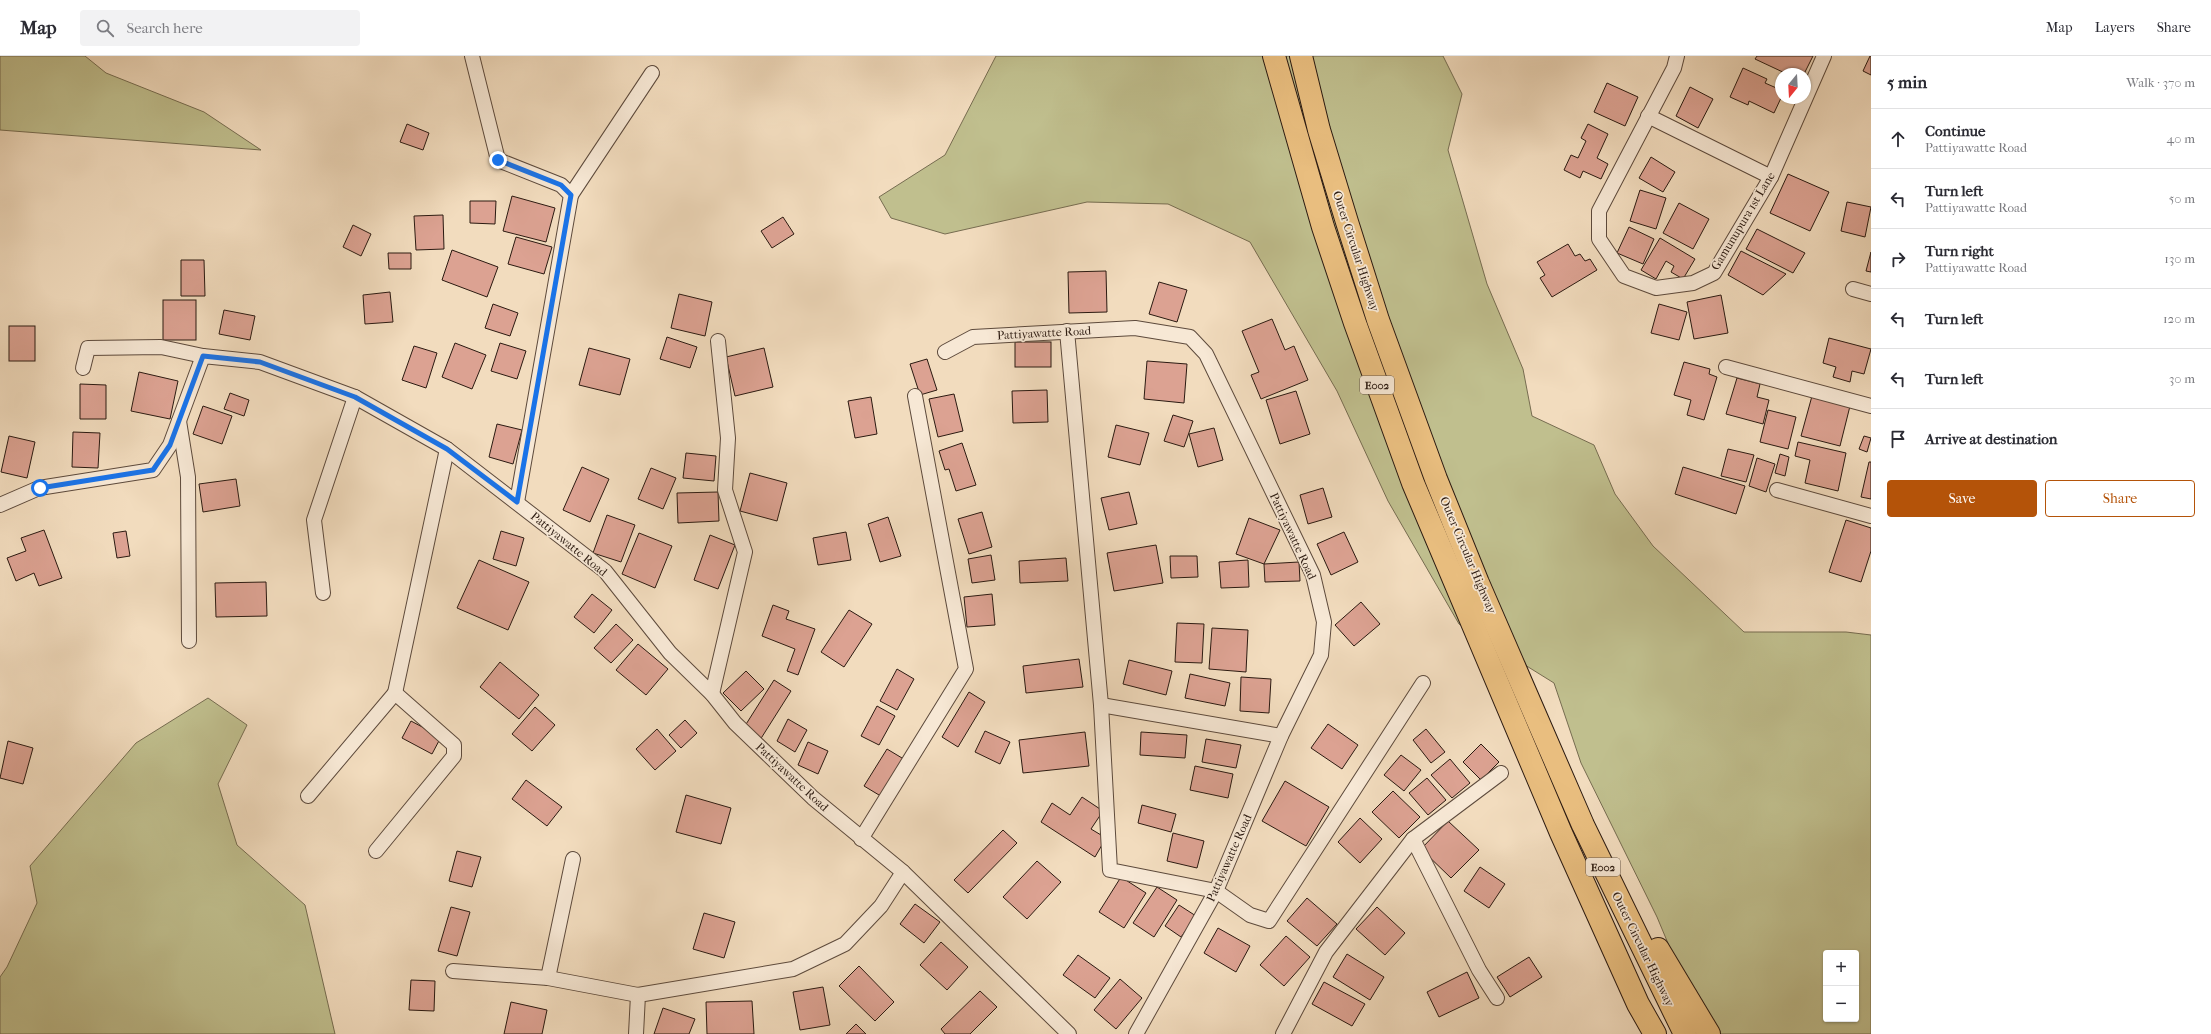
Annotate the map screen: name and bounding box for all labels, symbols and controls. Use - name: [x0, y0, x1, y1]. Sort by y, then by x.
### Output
- search box: [80, 10, 360, 46]
- text: Map: [20, 17, 56, 39]
- icon: search: [94, 17, 116, 39]
- text: Search here: [126, 19, 203, 37]
- text: Map: [2046, 19, 2073, 36]
- text: Layers: [2095, 19, 2135, 36]
- text: Share: [2157, 19, 2191, 36]
- north arrow: [1775, 68, 1811, 104]
- text: 5 min: [1887, 72, 1927, 92]
- text: Walk · 370 m: [2126, 75, 2195, 90]
- text: Continue: [1925, 122, 1985, 140]
- icon: ahead: [1887, 128, 1909, 150]
- text: 40 m: [2167, 131, 2195, 146]
- text: Pattiyawatte Road: [1925, 140, 2027, 155]
- route end: [489, 151, 507, 169]
- street label: Gamunupura 1st Lane: [1708, 169, 1778, 273]
- text: Turn left: [1925, 182, 1983, 200]
- icon: left: [1887, 188, 1909, 210]
- street label: Outer Circular Highway: [1330, 189, 1382, 314]
- text: 50 m: [2169, 191, 2195, 206]
- text: Pattiyawatte Road: [1925, 200, 2027, 215]
- text: Turn right: [1925, 242, 1994, 260]
- icon: right: [1887, 248, 1909, 270]
- text: 130 m: [2164, 251, 2195, 266]
- text: Pattiyawatte Road: [1925, 260, 2027, 275]
- icon: left: [1887, 308, 1909, 330]
- text: Turn left: [1925, 310, 1983, 328]
- text: 120 m: [2163, 311, 2195, 326]
- street label: Pattiyawatte Road: [997, 324, 1092, 342]
- icon: left: [1887, 368, 1909, 390]
- text: Turn left: [1925, 370, 1983, 388]
- text: 30 m: [2169, 371, 2195, 386]
- road number: E002: [1360, 376, 1394, 394]
- icon: arrive: [1887, 428, 1909, 450]
- text: Arrive at destination: [1925, 430, 2057, 448]
- route start: [31, 479, 49, 497]
- button: Save: [1887, 480, 2037, 517]
- button: Share: [2045, 480, 2195, 517]
- street label: Pattiyawatte Road: [1267, 490, 1319, 582]
- street label: Outer Circular Highway: [1437, 494, 1499, 616]
- street label: Pattiyawatte Road: [528, 509, 610, 579]
- street label: Pattiyawatte Road: [753, 740, 832, 815]
- street label: Pattiyawatte Road: [1203, 812, 1255, 904]
- road number: E002: [1586, 858, 1620, 876]
- street label: Outer Circular Highway: [1609, 889, 1677, 1009]
- map controls: [1823, 950, 1859, 1022]
- button: +: [1823, 950, 1859, 986]
- button: −: [1823, 986, 1859, 1022]

